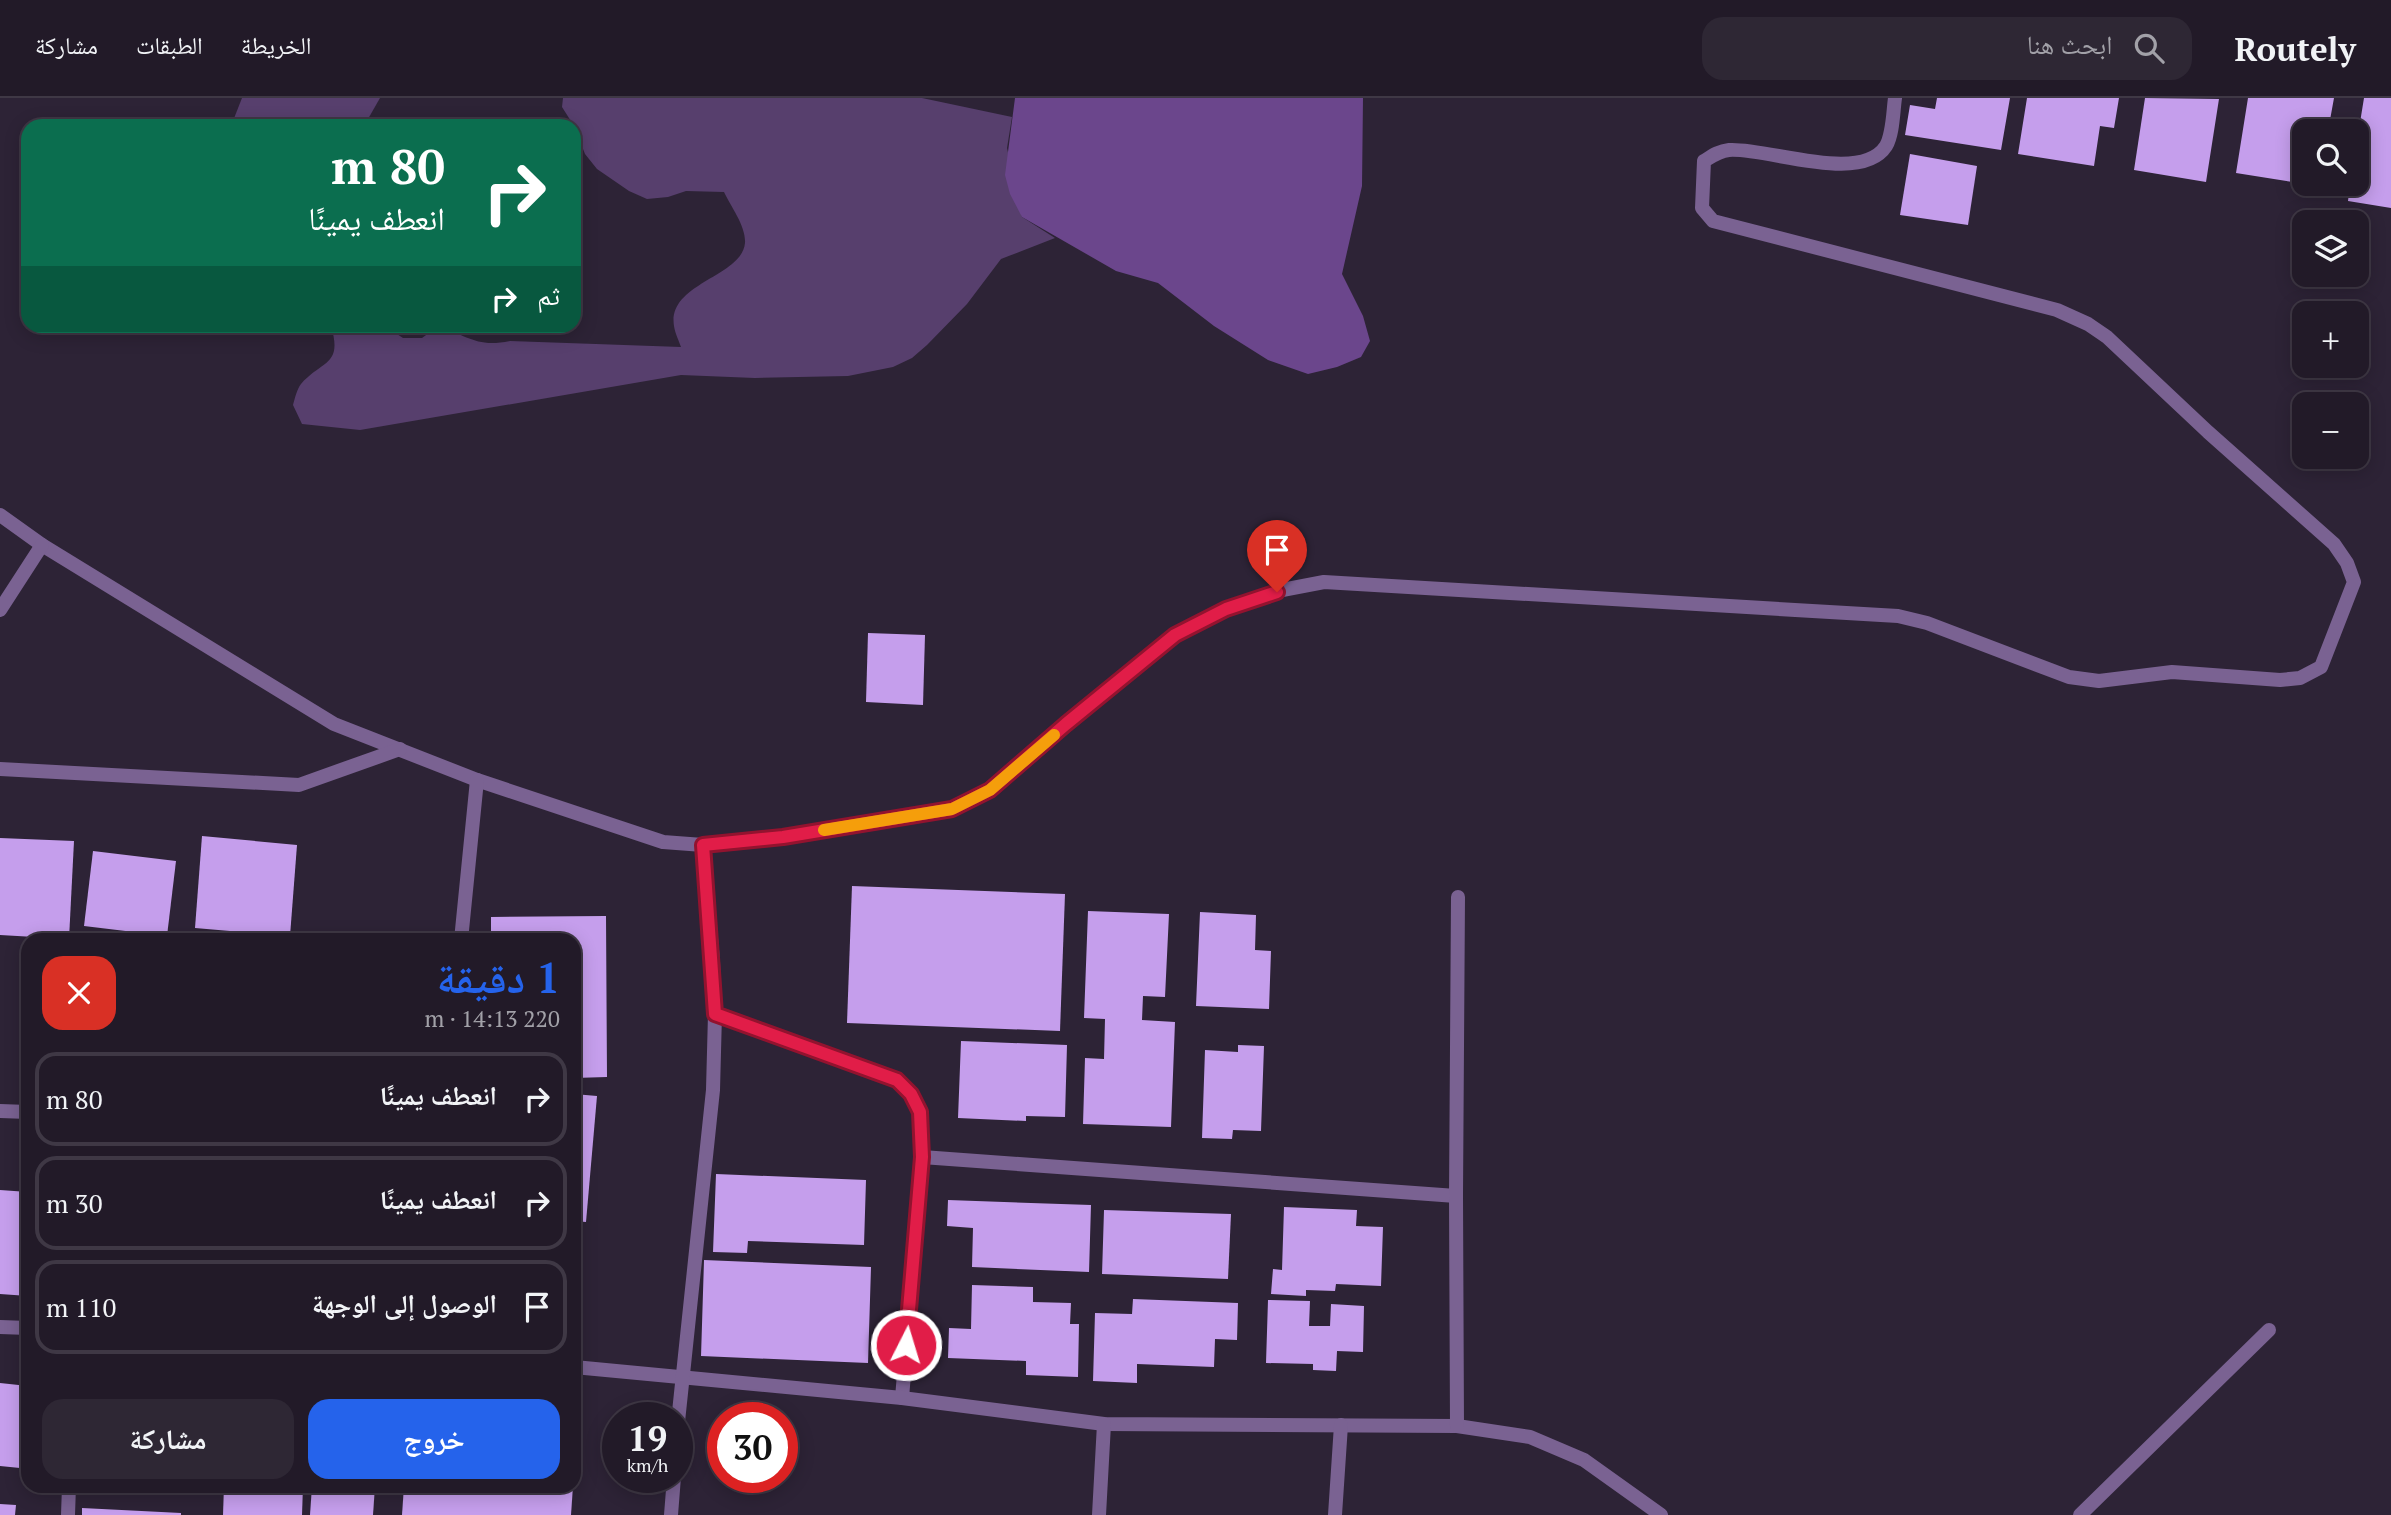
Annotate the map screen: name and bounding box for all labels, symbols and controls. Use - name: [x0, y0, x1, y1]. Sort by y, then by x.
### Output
- search box: [1702, 17, 2192, 80]
- text: ابحث هنا: [2027, 27, 2112, 61]
- text: Routely: [2234, 27, 2356, 70]
- text: مشاركة: [35, 29, 98, 61]
- text: الطبقات: [136, 29, 203, 61]
- text: الخريطة: [241, 29, 311, 61]
- icon: search: [2130, 29, 2168, 67]
- map controls: [2292, 119, 2369, 469]
- button: search: [2292, 119, 2369, 196]
- text: 80 m: [331, 133, 445, 198]
- icon: right: [469, 147, 560, 238]
- text: انعطف يمينًا: [308, 197, 445, 239]
- button: layers: [2292, 210, 2369, 287]
- text: ثم: [537, 278, 560, 312]
- icon: right: [485, 280, 523, 318]
- button: +: [2292, 301, 2369, 378]
- button: −: [2292, 392, 2369, 469]
- pin: [1247, 520, 1307, 592]
- icon: arrive: [1258, 531, 1296, 569]
- text: 1 دقيقة: [437, 949, 560, 1005]
- button: close: [42, 956, 116, 1030]
- text: 220 m · 14:13: [425, 1003, 560, 1034]
- text: انعطف يمينًا: [380, 1078, 497, 1112]
- icon: right: [518, 1080, 556, 1118]
- text: 80 m: [46, 1082, 103, 1116]
- text: انعطف يمينًا: [380, 1182, 497, 1216]
- icon: right: [518, 1184, 556, 1222]
- text: 30 m: [46, 1186, 103, 1220]
- text: الوصول إلى الوجهة: [312, 1286, 497, 1320]
- icon: arrive: [518, 1288, 556, 1326]
- text: 110 m: [46, 1290, 116, 1324]
- position arrow: [869, 1308, 943, 1382]
- button: مشاركة: [42, 1399, 294, 1479]
- button: خروج: [308, 1399, 560, 1479]
- speed limit sign: 30: [707, 1402, 798, 1493]
- text: 19: [628, 1415, 667, 1461]
- text: km/h: [627, 1453, 668, 1477]

